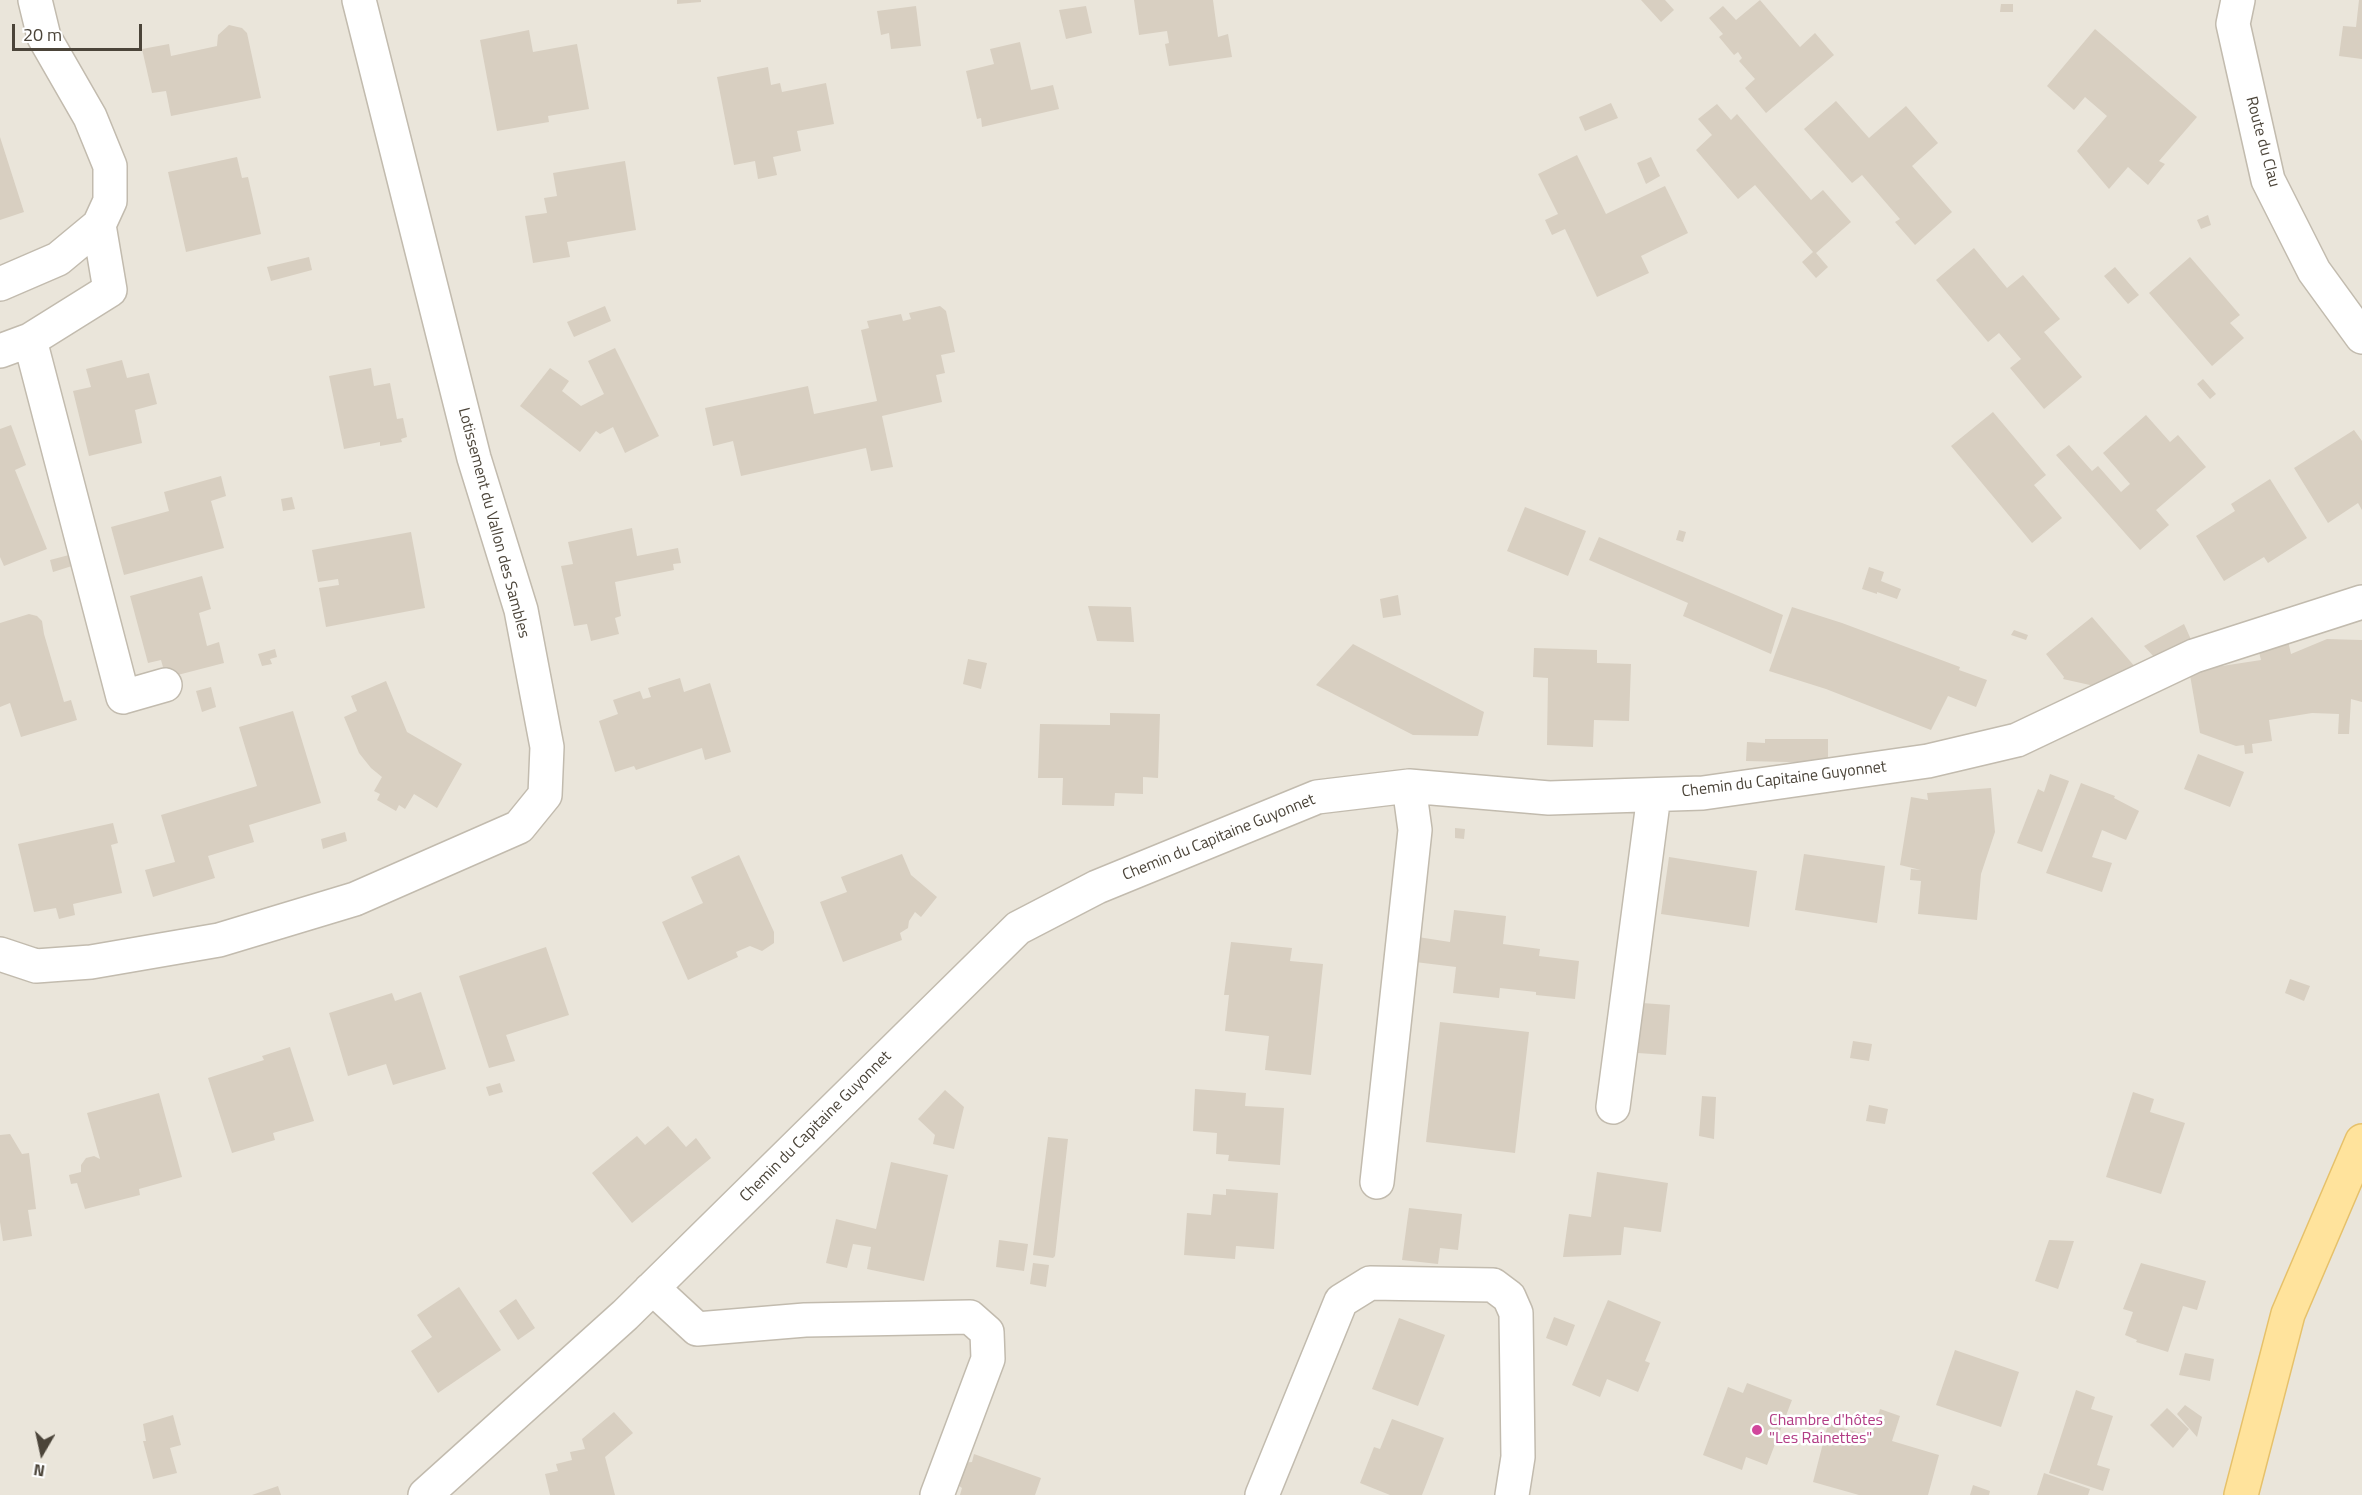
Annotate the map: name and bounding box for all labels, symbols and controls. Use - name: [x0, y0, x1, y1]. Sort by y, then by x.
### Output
- scale bar: [15, 12, 146, 50]
- text: 20 m: [23, 21, 62, 48]
- street label: Route du Clau: [2241, 94, 2283, 190]
- street label: Lotissement du Vallon des Sambles: [453, 406, 533, 640]
- street label: Chemin du Capitaine Guyonnet: [1681, 758, 1887, 802]
- street label: Chemin du Capitaine Guyonnet: [1120, 791, 1318, 885]
- street label: Chemin du Capitaine Guyonnet: [736, 1047, 896, 1207]
- place label: Chambre d'hôtes "Les Rainettes": [1769, 1411, 1883, 1449]
- north arrow: [12, 1423, 72, 1483]
- marker: Chambre d'hôtes "Les Rainettes": [1750, 1423, 1764, 1437]
- text: N: [32, 1458, 47, 1483]

